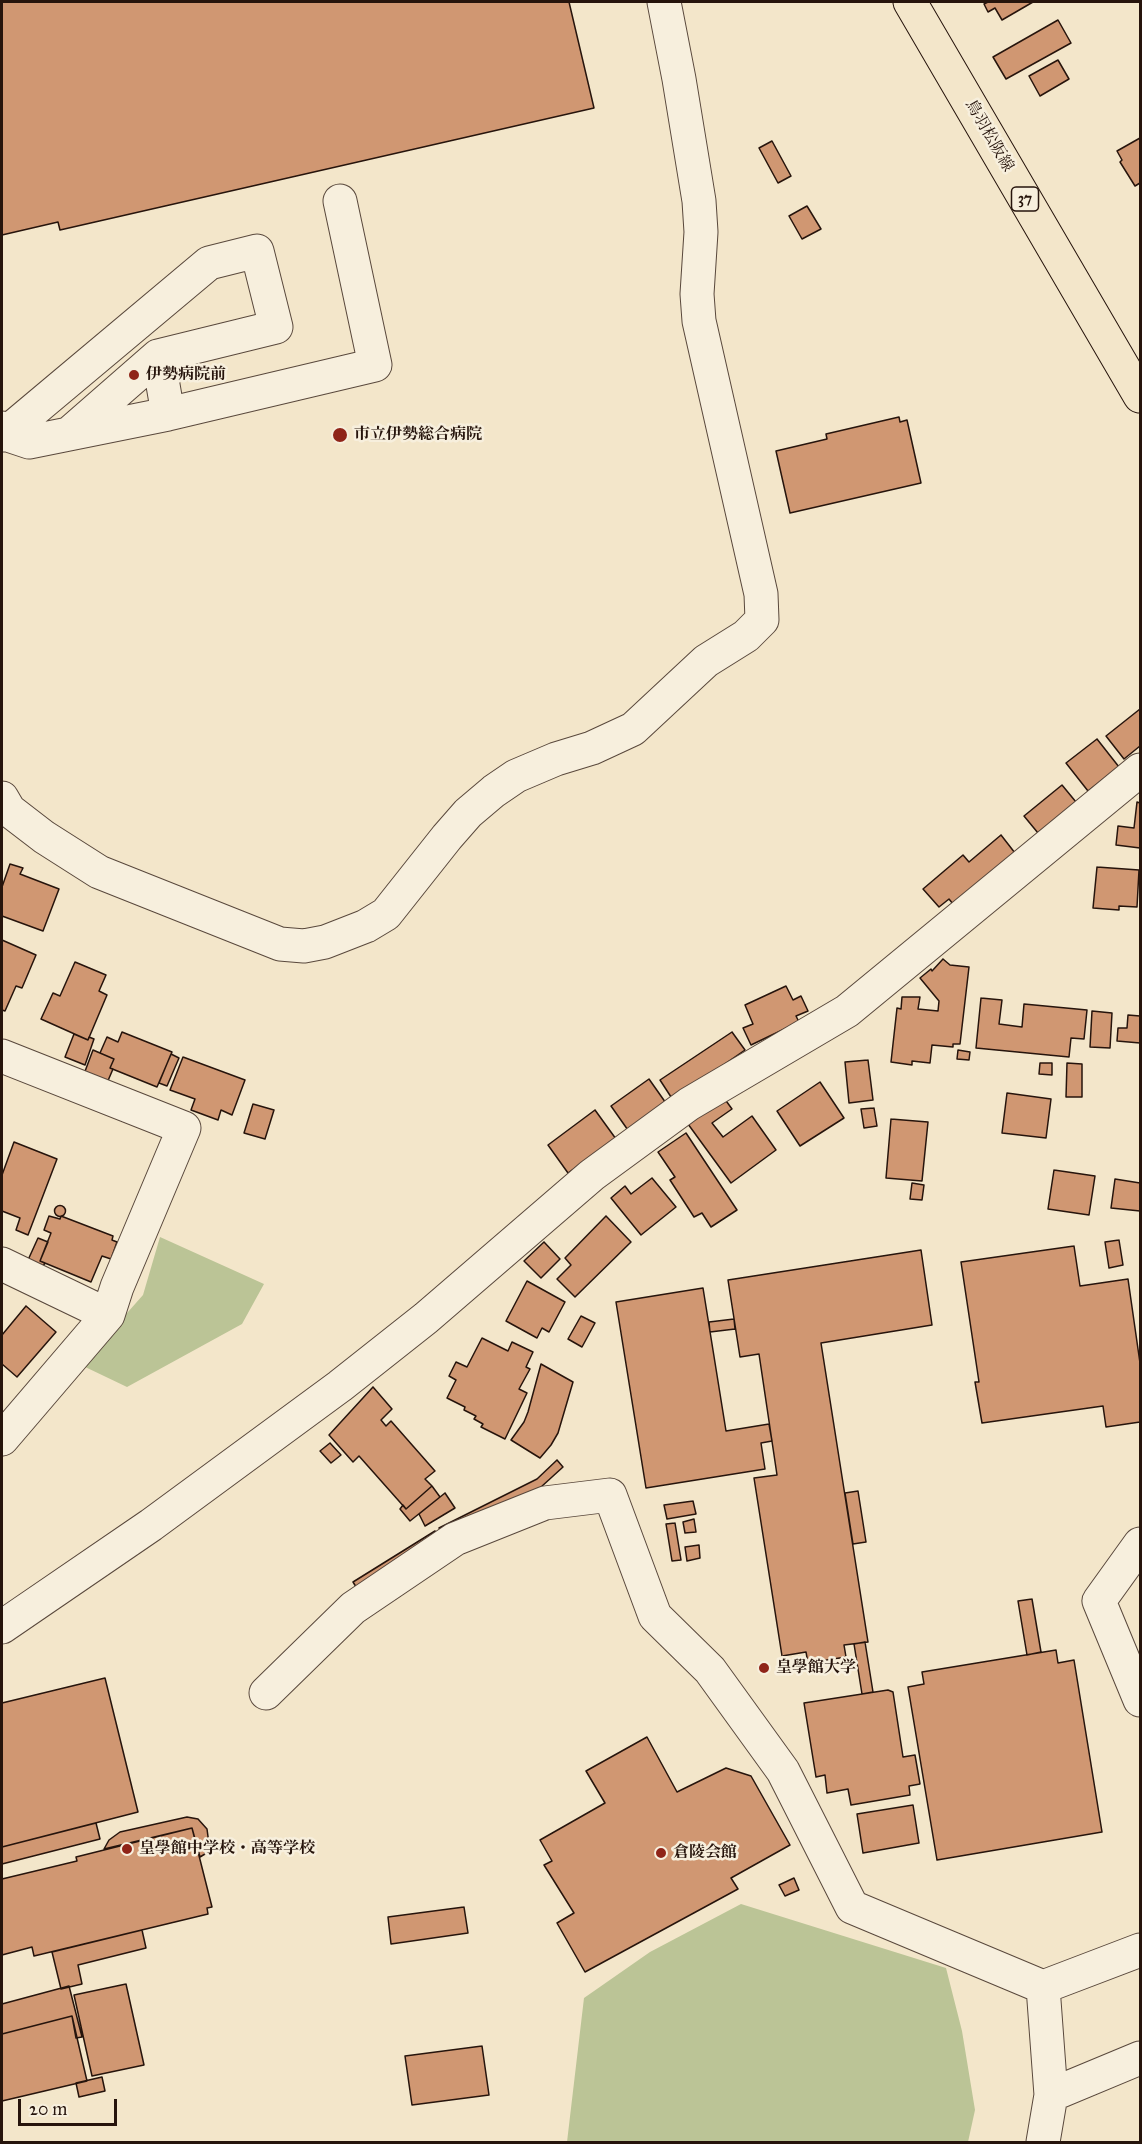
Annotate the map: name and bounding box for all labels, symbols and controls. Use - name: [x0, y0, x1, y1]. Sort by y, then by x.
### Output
- street label: 鳥羽松阪線: [961, 97, 1017, 175]
- road number: 37: [1012, 187, 1038, 211]
- place label: 伊勢病院前: [146, 365, 226, 385]
- marker: 伊勢病院前: [127, 368, 141, 382]
- place label: 市立伊勢総合病院: [354, 425, 482, 445]
- marker: 市立伊勢総合病院: [331, 426, 349, 444]
- place label: 皇學館大学: [776, 1658, 856, 1678]
- marker: 皇學館大学: [757, 1661, 771, 1675]
- place label: 皇學館中学校・高等学校: [139, 1839, 315, 1859]
- marker: 皇學館中学校・高等学校: [120, 1842, 134, 1856]
- place label: 倉陵会館: [673, 1843, 737, 1863]
- marker: 倉陵会館: [654, 1846, 668, 1860]
- scale bar: [21, 2087, 120, 2125]
- text: 20 m: [29, 2098, 67, 2120]

